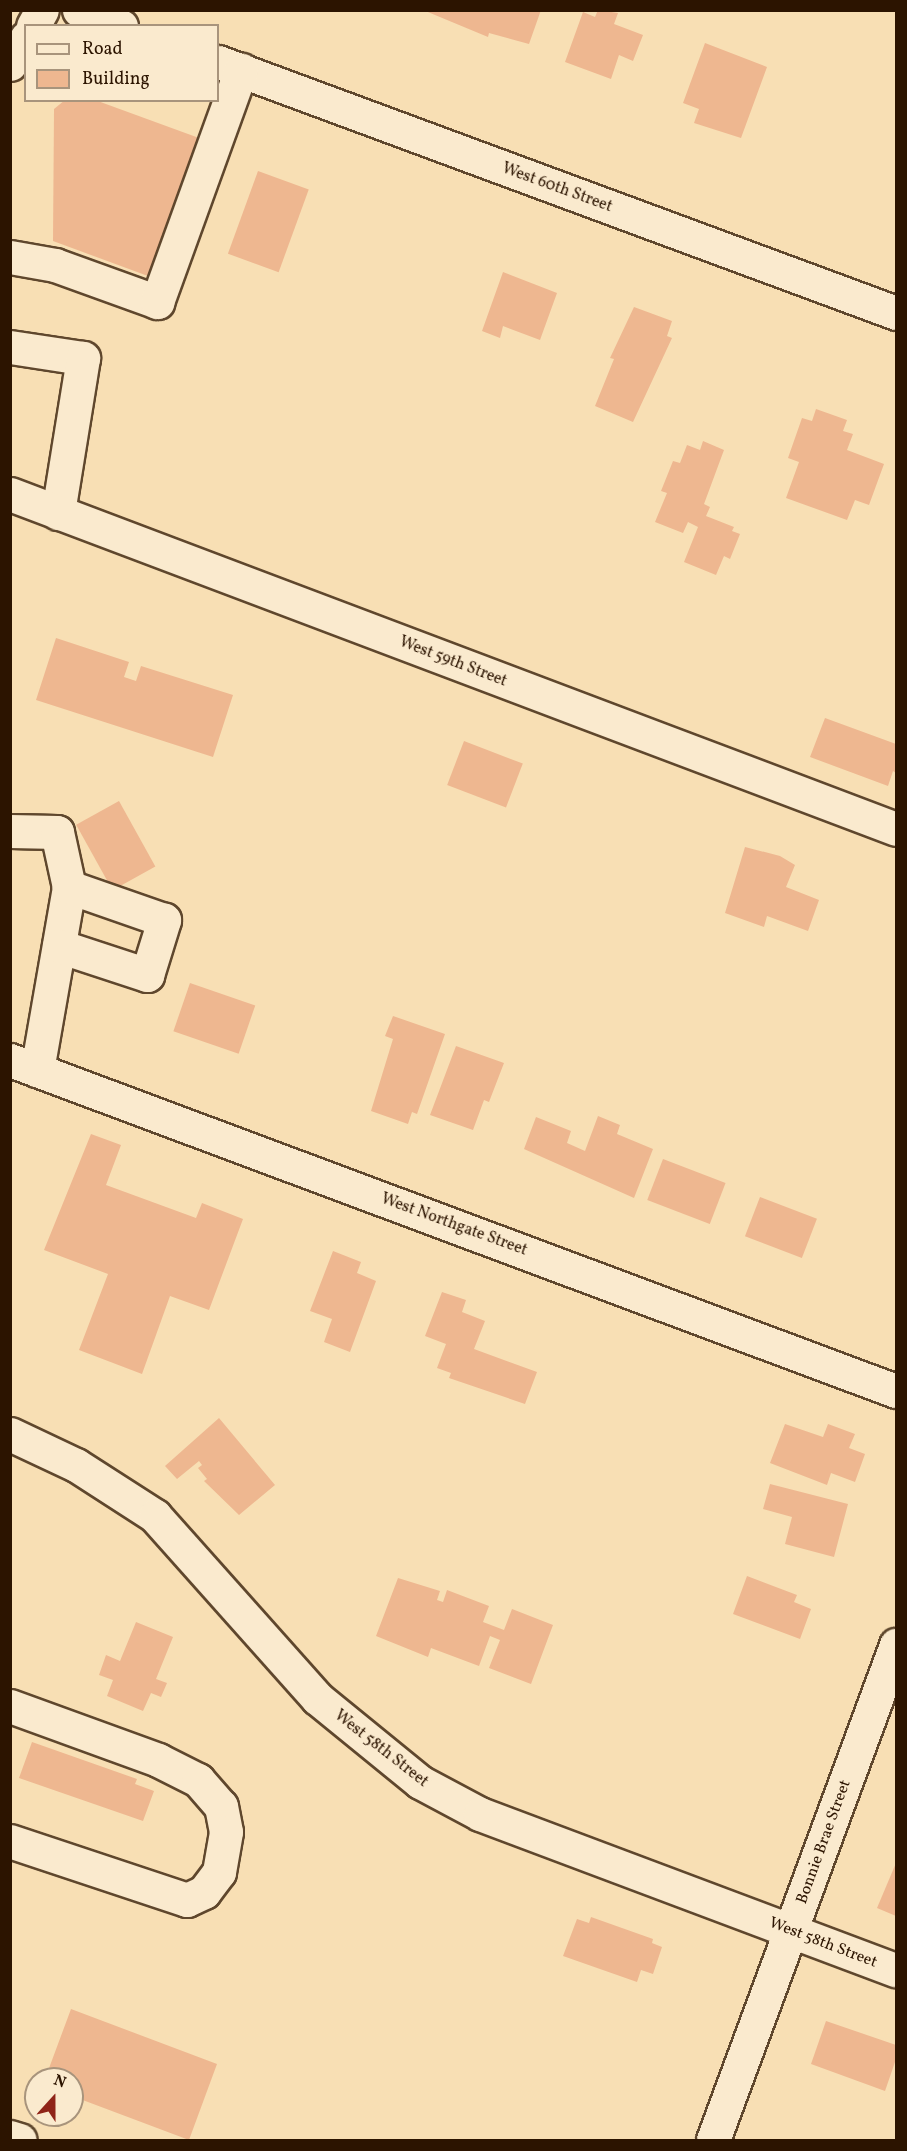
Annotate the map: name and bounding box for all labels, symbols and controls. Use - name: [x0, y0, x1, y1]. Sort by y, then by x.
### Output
- legend: [24, 24, 219, 102]
- text: Road: [82, 37, 123, 62]
- text: Building: [82, 67, 150, 92]
- street label: West 60th Street: [499, 159, 615, 217]
- street label: West 59th Street: [396, 633, 510, 691]
- street label: West Northgate Street: [378, 1190, 530, 1260]
- street label: West 58th Street: [330, 1706, 432, 1792]
- street label: Bonnie Brae Street: [793, 1777, 855, 1907]
- street label: West 58th Street: [766, 1914, 880, 1972]
- north arrow: [24, 2067, 84, 2127]
- text: N: [50, 2070, 69, 2094]

